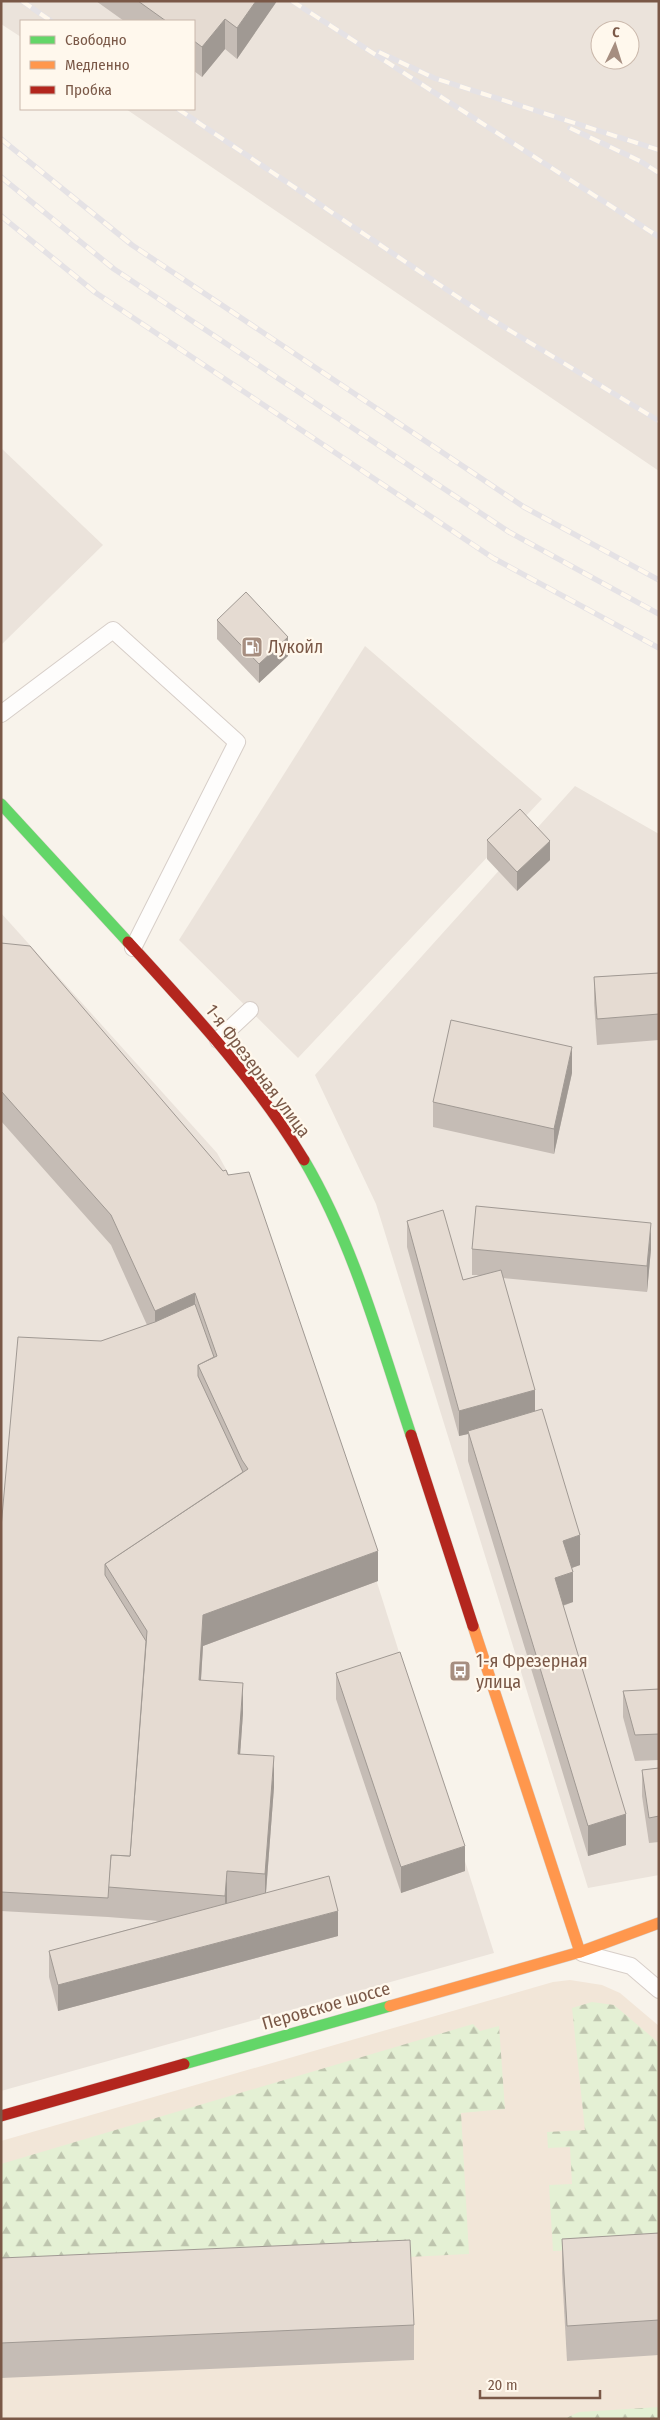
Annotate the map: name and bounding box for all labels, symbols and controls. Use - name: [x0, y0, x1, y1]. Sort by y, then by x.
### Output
- legend: [20, 20, 195, 110]
- north arrow: [590, 20, 640, 70]
- text: С: [612, 24, 621, 41]
- text: Свободно: [65, 31, 127, 49]
- text: Медленно: [65, 56, 130, 74]
- text: Пробка: [65, 81, 112, 99]
- fuel station icon: Лукойл: [240, 635, 264, 659]
- place label: Лукойл: [268, 636, 323, 658]
- street label: 1-я Фрезерная улица: [201, 1000, 315, 1142]
- place label: 1-я Фрезерная улица: [476, 1650, 588, 1693]
- bus stop icon: 1-я Фрезерная улица: [448, 1659, 472, 1683]
- street label: Перовское шоссе: [259, 1977, 393, 2035]
- scale bar: [480, 2368, 600, 2400]
- text: 20 m: [488, 2376, 518, 2394]

